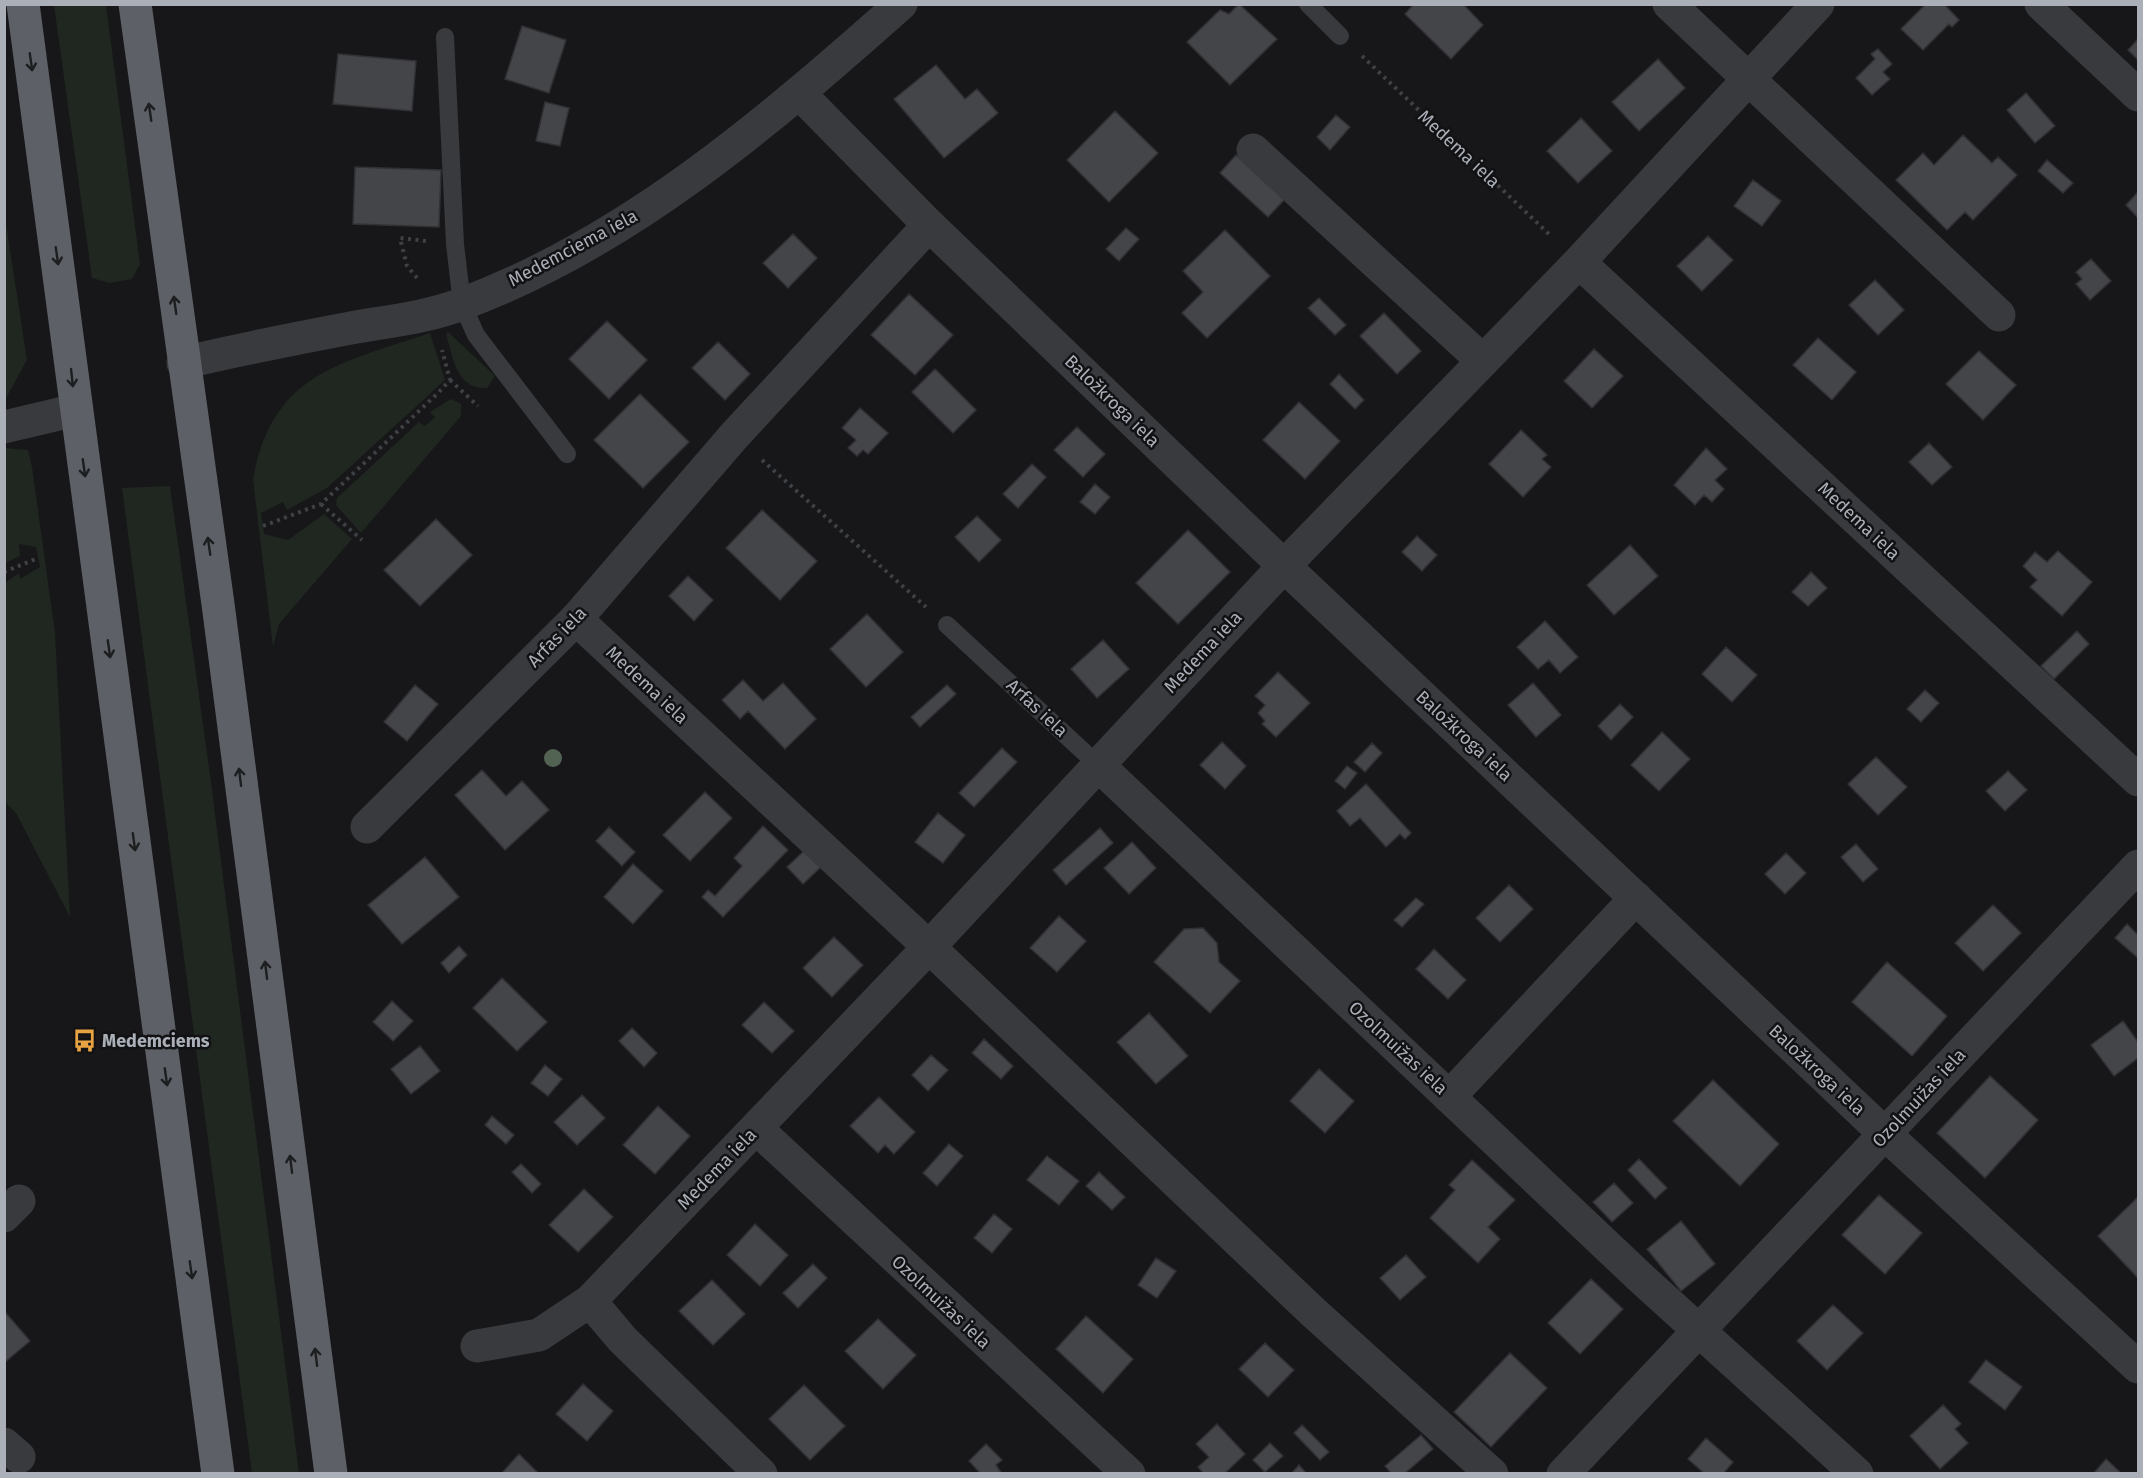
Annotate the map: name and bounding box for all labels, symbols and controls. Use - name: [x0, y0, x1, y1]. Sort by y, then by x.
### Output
- one-way arrow: [26, 52, 37, 72]
- one-way arrow: [144, 103, 155, 123]
- street label: Medema iela: [1413, 105, 1505, 193]
- street label: Medemciema iela: [505, 205, 641, 291]
- one-way arrow: [51, 245, 62, 265]
- one-way arrow: [170, 296, 181, 316]
- street label: Baložkroga iela: [1060, 350, 1164, 452]
- one-way arrow: [67, 368, 78, 388]
- one-way arrow: [79, 458, 90, 478]
- street label: Medema iela: [1813, 477, 1905, 565]
- one-way arrow: [204, 536, 215, 556]
- street label: Arfas iela: [523, 602, 591, 672]
- street label: Medema iela: [1159, 606, 1247, 698]
- one-way arrow: [103, 638, 114, 658]
- street label: Medema iela: [601, 641, 693, 729]
- street label: Arfas iela: [1002, 674, 1072, 742]
- street label: Baložkroga iela: [1411, 686, 1517, 786]
- one-way arrow: [235, 767, 246, 787]
- one-way arrow: [129, 832, 140, 852]
- one-way arrow: [260, 961, 271, 981]
- street label: Ozolmuižas iela: [1344, 997, 1452, 1099]
- street label: Baložkroga iela: [1764, 1020, 1870, 1120]
- bus stop icon: Medemciems: [71, 1028, 97, 1054]
- place label: Medemciems: [102, 1030, 210, 1052]
- street label: Ozolmuižas iela: [1868, 1044, 1970, 1152]
- one-way arrow: [160, 1067, 171, 1086]
- street label: Medema iela: [673, 1124, 761, 1214]
- one-way arrow: [285, 1154, 296, 1174]
- street label: Ozolmuižas iela: [887, 1251, 995, 1353]
- one-way arrow: [186, 1260, 197, 1280]
- one-way arrow: [311, 1348, 322, 1367]

